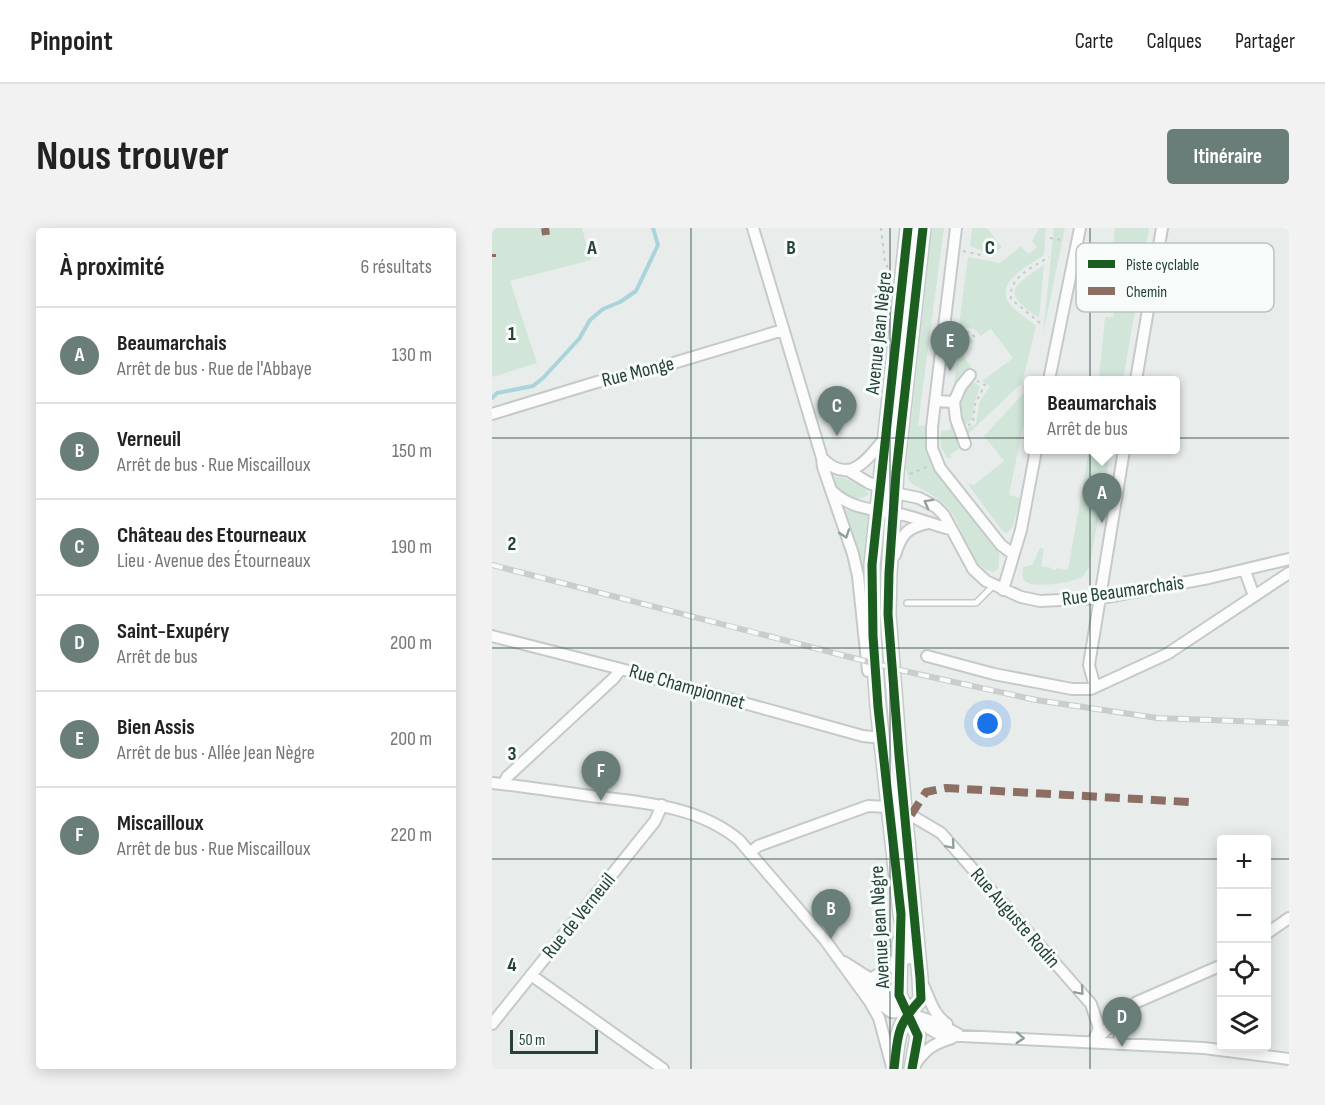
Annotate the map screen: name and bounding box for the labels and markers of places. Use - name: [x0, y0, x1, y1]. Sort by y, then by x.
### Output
- pin: E: [930, 322, 970, 371]
- pin: C: [818, 386, 856, 436]
- pin: A: [1082, 474, 1122, 523]
- pin: F: [582, 752, 620, 801]
- pin: B: [812, 890, 850, 939]
- pin: D: [1102, 998, 1142, 1047]

